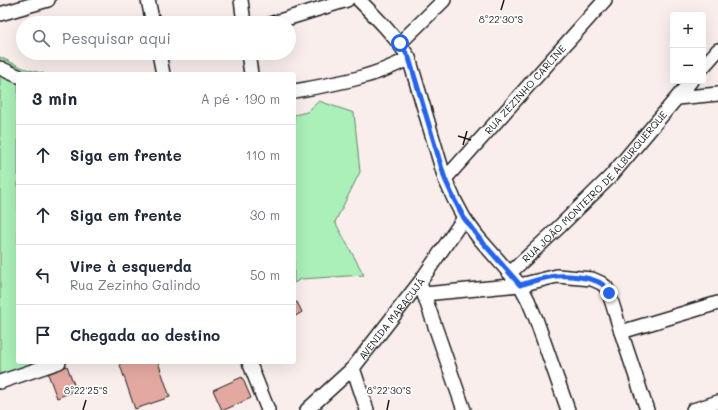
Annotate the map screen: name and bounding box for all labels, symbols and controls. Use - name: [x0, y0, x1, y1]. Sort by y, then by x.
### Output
- text: 8°22'30"S: [479, 12, 524, 26]
- map controls: [670, 12, 706, 84]
- button: +: [670, 12, 706, 48]
- search box: [16, 16, 296, 60]
- icon: search: [30, 27, 52, 49]
- text: Pesquisar aqui: [62, 28, 171, 48]
- route start: [391, 34, 409, 52]
- street label: RUA ZEZINHO CARLINE: [481, 42, 569, 137]
- button: −: [670, 48, 706, 84]
- text: 3 min: [32, 87, 77, 109]
- text: A pé · 190 m: [201, 90, 280, 107]
- street label: RUA JOÃO MONTEIRO DE ALBURQUERQUE: [519, 107, 670, 265]
- icon: ahead: [32, 144, 54, 166]
- text: Siga em frente: [70, 145, 182, 165]
- text: 110 m: [246, 146, 280, 163]
- icon: ahead: [32, 204, 54, 226]
- text: Siga em frente: [70, 205, 182, 225]
- text: 30 m: [250, 206, 280, 223]
- text: Vire à esquerda: [70, 256, 192, 276]
- icon: left: [32, 264, 54, 286]
- text: 50 m: [250, 266, 280, 283]
- street label: AVENIDA MARACUJÁ: [355, 275, 428, 362]
- text: Rua Zezinho Galindo: [70, 276, 200, 293]
- route end: [600, 284, 618, 302]
- icon: arrive: [32, 324, 54, 346]
- text: Chegada ao destino: [70, 325, 220, 345]
- text: 8°22'25"S: [64, 383, 108, 397]
- text: 8°22'30"S: [367, 383, 412, 397]

